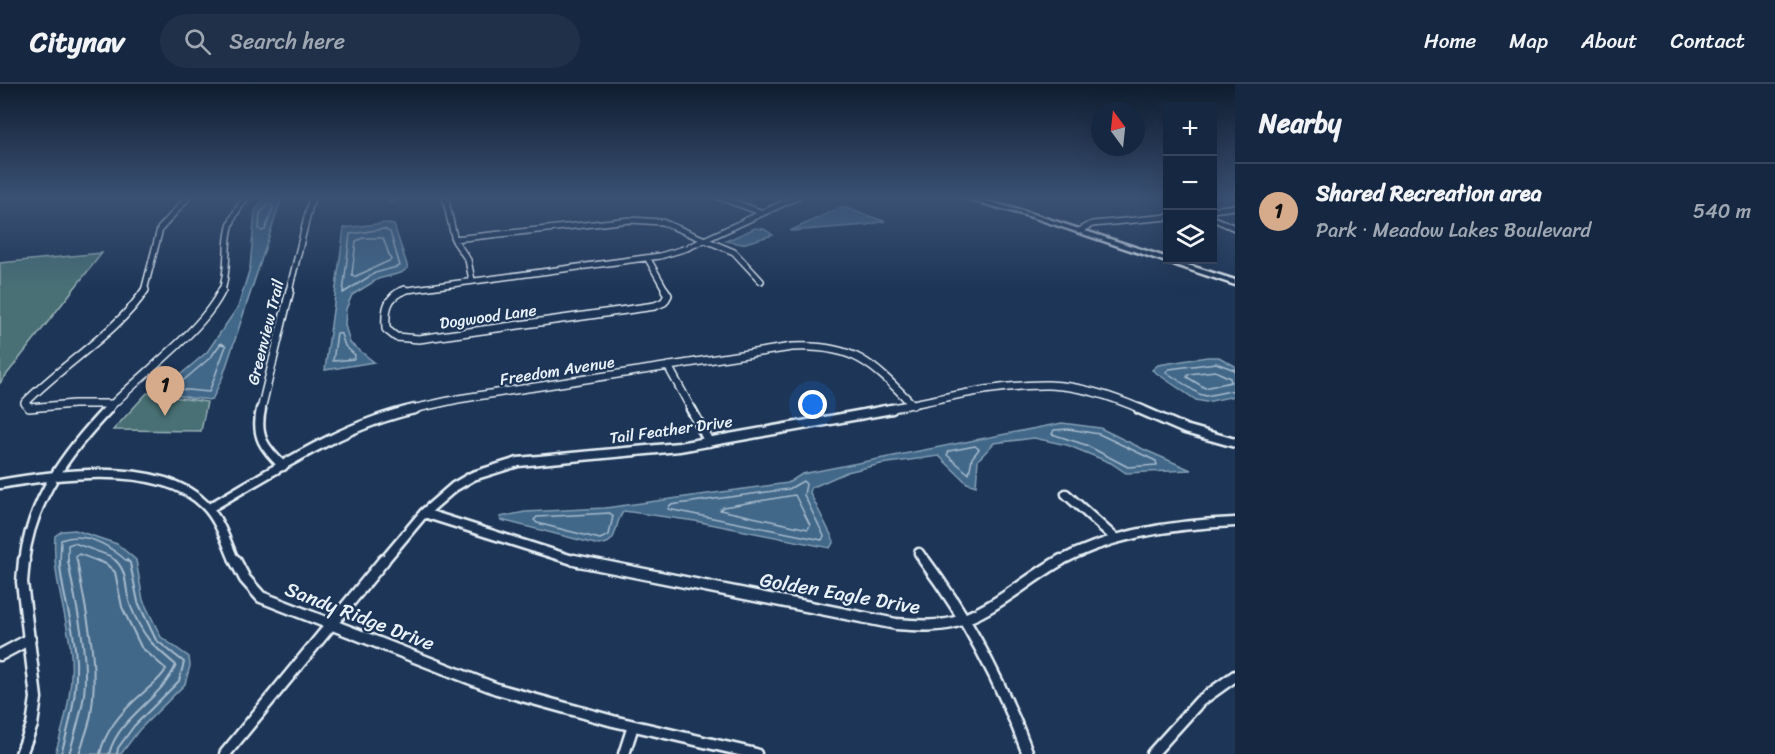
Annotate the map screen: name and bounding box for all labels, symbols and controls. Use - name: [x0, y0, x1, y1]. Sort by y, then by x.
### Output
- search box: [160, 14, 580, 68]
- text: Citynav: [30, 17, 124, 66]
- text: Search here: [229, 22, 345, 61]
- text: Home: [1424, 22, 1476, 60]
- text: Map: [1509, 22, 1548, 60]
- text: About: [1581, 22, 1638, 60]
- text: Contact: [1671, 22, 1745, 60]
- icon: search: [181, 25, 214, 58]
- text: Nearby: [1259, 100, 1341, 146]
- north arrow: [1091, 102, 1145, 156]
- map controls: [1163, 102, 1217, 264]
- button: +: [1163, 102, 1217, 156]
- button: −: [1163, 156, 1217, 210]
- text: Shared Recreation area: [1316, 174, 1542, 213]
- text: 1: [1274, 194, 1283, 229]
- text: 540 m: [1693, 194, 1751, 229]
- button: layers: [1163, 210, 1217, 264]
- text: Park · Meadow Lakes Boulevard: [1316, 213, 1591, 248]
- street label: Greenview Trail: [238, 276, 293, 388]
- street label: Dogwood Lane: [438, 295, 538, 338]
- street label: Freedom Avenue: [498, 347, 617, 394]
- pin: 1: [146, 366, 184, 416]
- your location: [798, 390, 827, 419]
- street label: Tail Feather Drive: [608, 407, 734, 452]
- street label: Golden Eagle Drive: [757, 562, 923, 625]
- street label: Sandy Ridge Drive: [280, 572, 440, 661]

